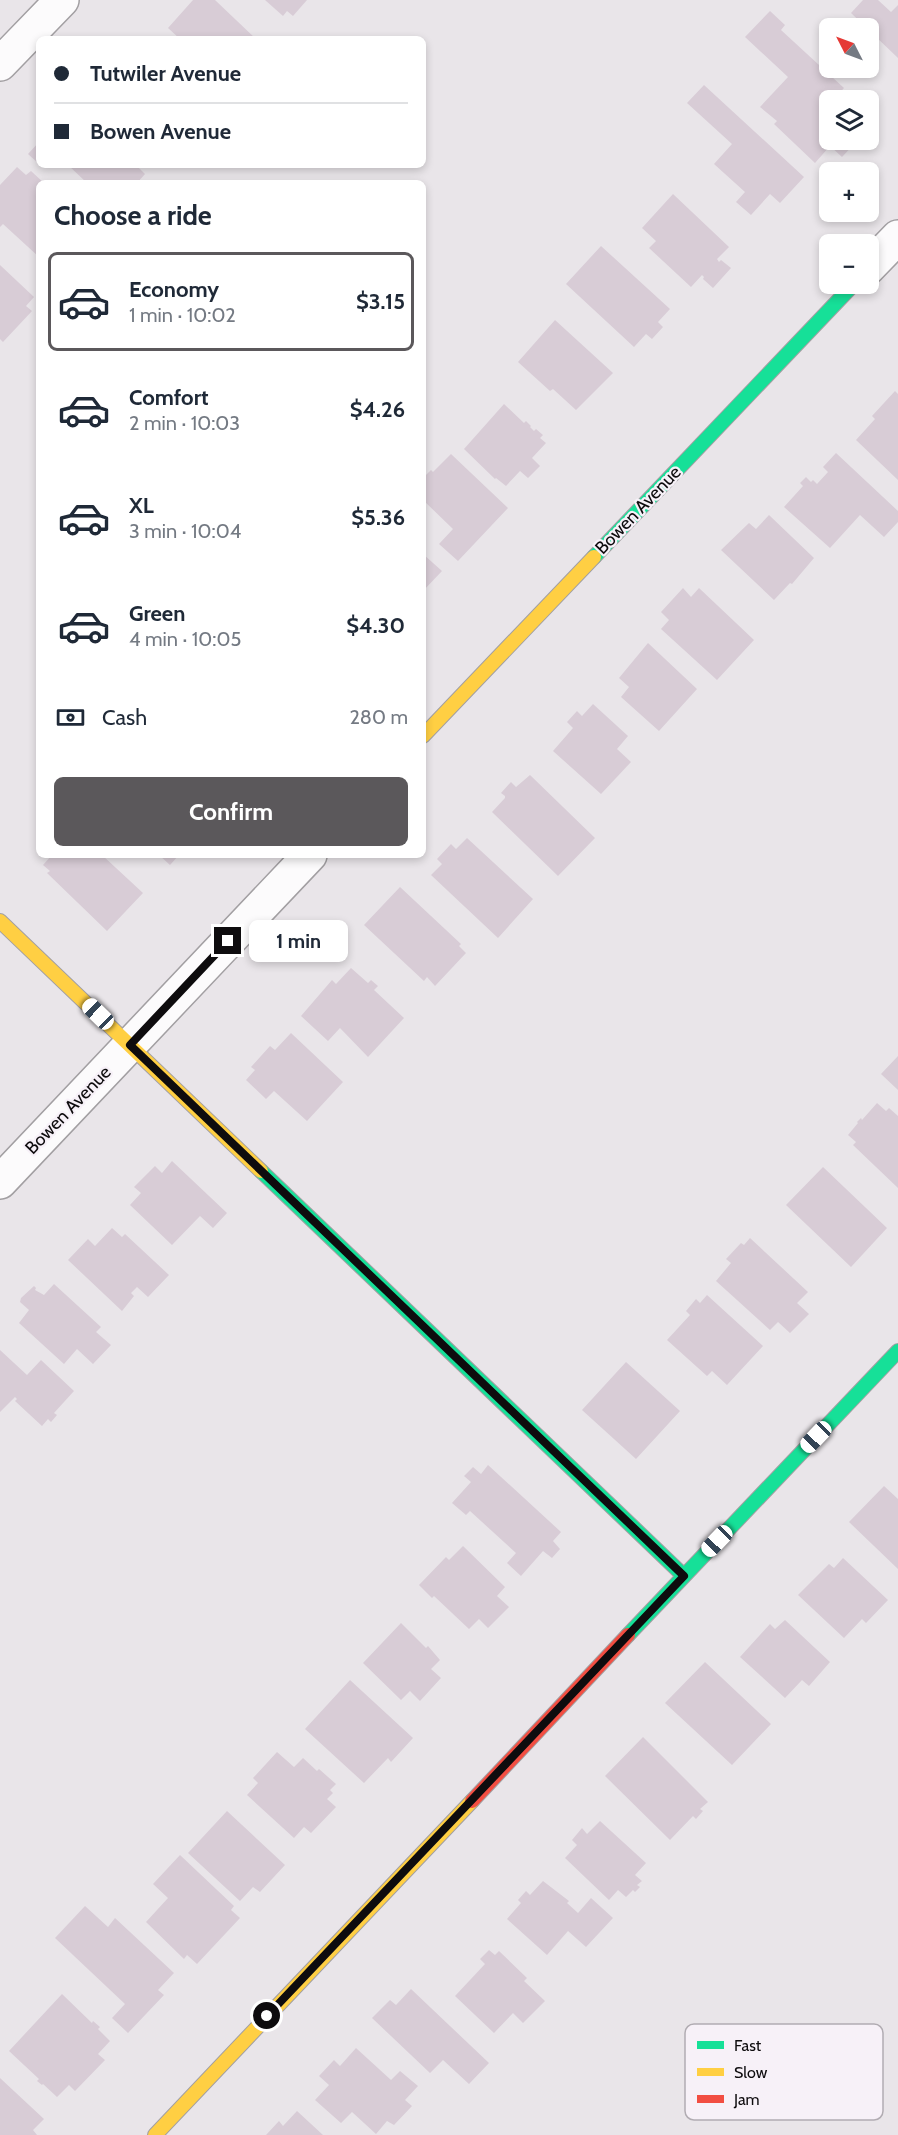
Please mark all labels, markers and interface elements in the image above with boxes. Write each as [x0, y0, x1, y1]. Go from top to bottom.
north arrow [819, 18, 879, 78]
map controls [819, 18, 879, 294]
text: Tutwiler Avenue [90, 60, 241, 87]
button: layers [819, 90, 879, 150]
text: Bowen Avenue [90, 118, 231, 145]
button: + [819, 162, 879, 222]
text: Choose a ride [54, 199, 212, 232]
button: − [819, 234, 879, 294]
icon: car [57, 275, 111, 329]
text: Economy [129, 276, 219, 303]
text: $3.15 [356, 288, 405, 315]
text: 1 min · 10:02 [129, 303, 236, 327]
icon: car [57, 383, 111, 437]
text: Comfort [129, 384, 208, 411]
text: $4.26 [350, 396, 405, 423]
text: 2 min · 10:03 [129, 411, 240, 435]
street label: Bowen Avenue [591, 461, 685, 559]
icon: car [57, 491, 111, 545]
text: XL [129, 492, 154, 519]
text: $5.36 [351, 504, 405, 531]
text: 3 min · 10:04 [129, 519, 241, 543]
icon: car [57, 599, 111, 653]
text: Green [129, 600, 185, 627]
text: $4.30 [346, 612, 405, 639]
text: 4 min · 10:05 [129, 627, 241, 651]
icon: cash [54, 701, 87, 734]
text: Cash [102, 704, 147, 731]
text: 280 m [349, 705, 408, 729]
button: Confirm [54, 777, 408, 846]
callout: 1 min [249, 920, 348, 962]
route end [214, 927, 241, 954]
text: 1 min [276, 929, 321, 953]
car [79, 995, 117, 1033]
street label: Bowen Avenue [21, 1061, 115, 1159]
car [797, 1418, 835, 1456]
car [698, 1522, 736, 1560]
route start [253, 2002, 280, 2029]
legend [685, 2024, 883, 2120]
text: Fast [734, 2036, 762, 2055]
text: Slow [734, 2063, 768, 2082]
text: Jam [733, 2090, 760, 2109]

